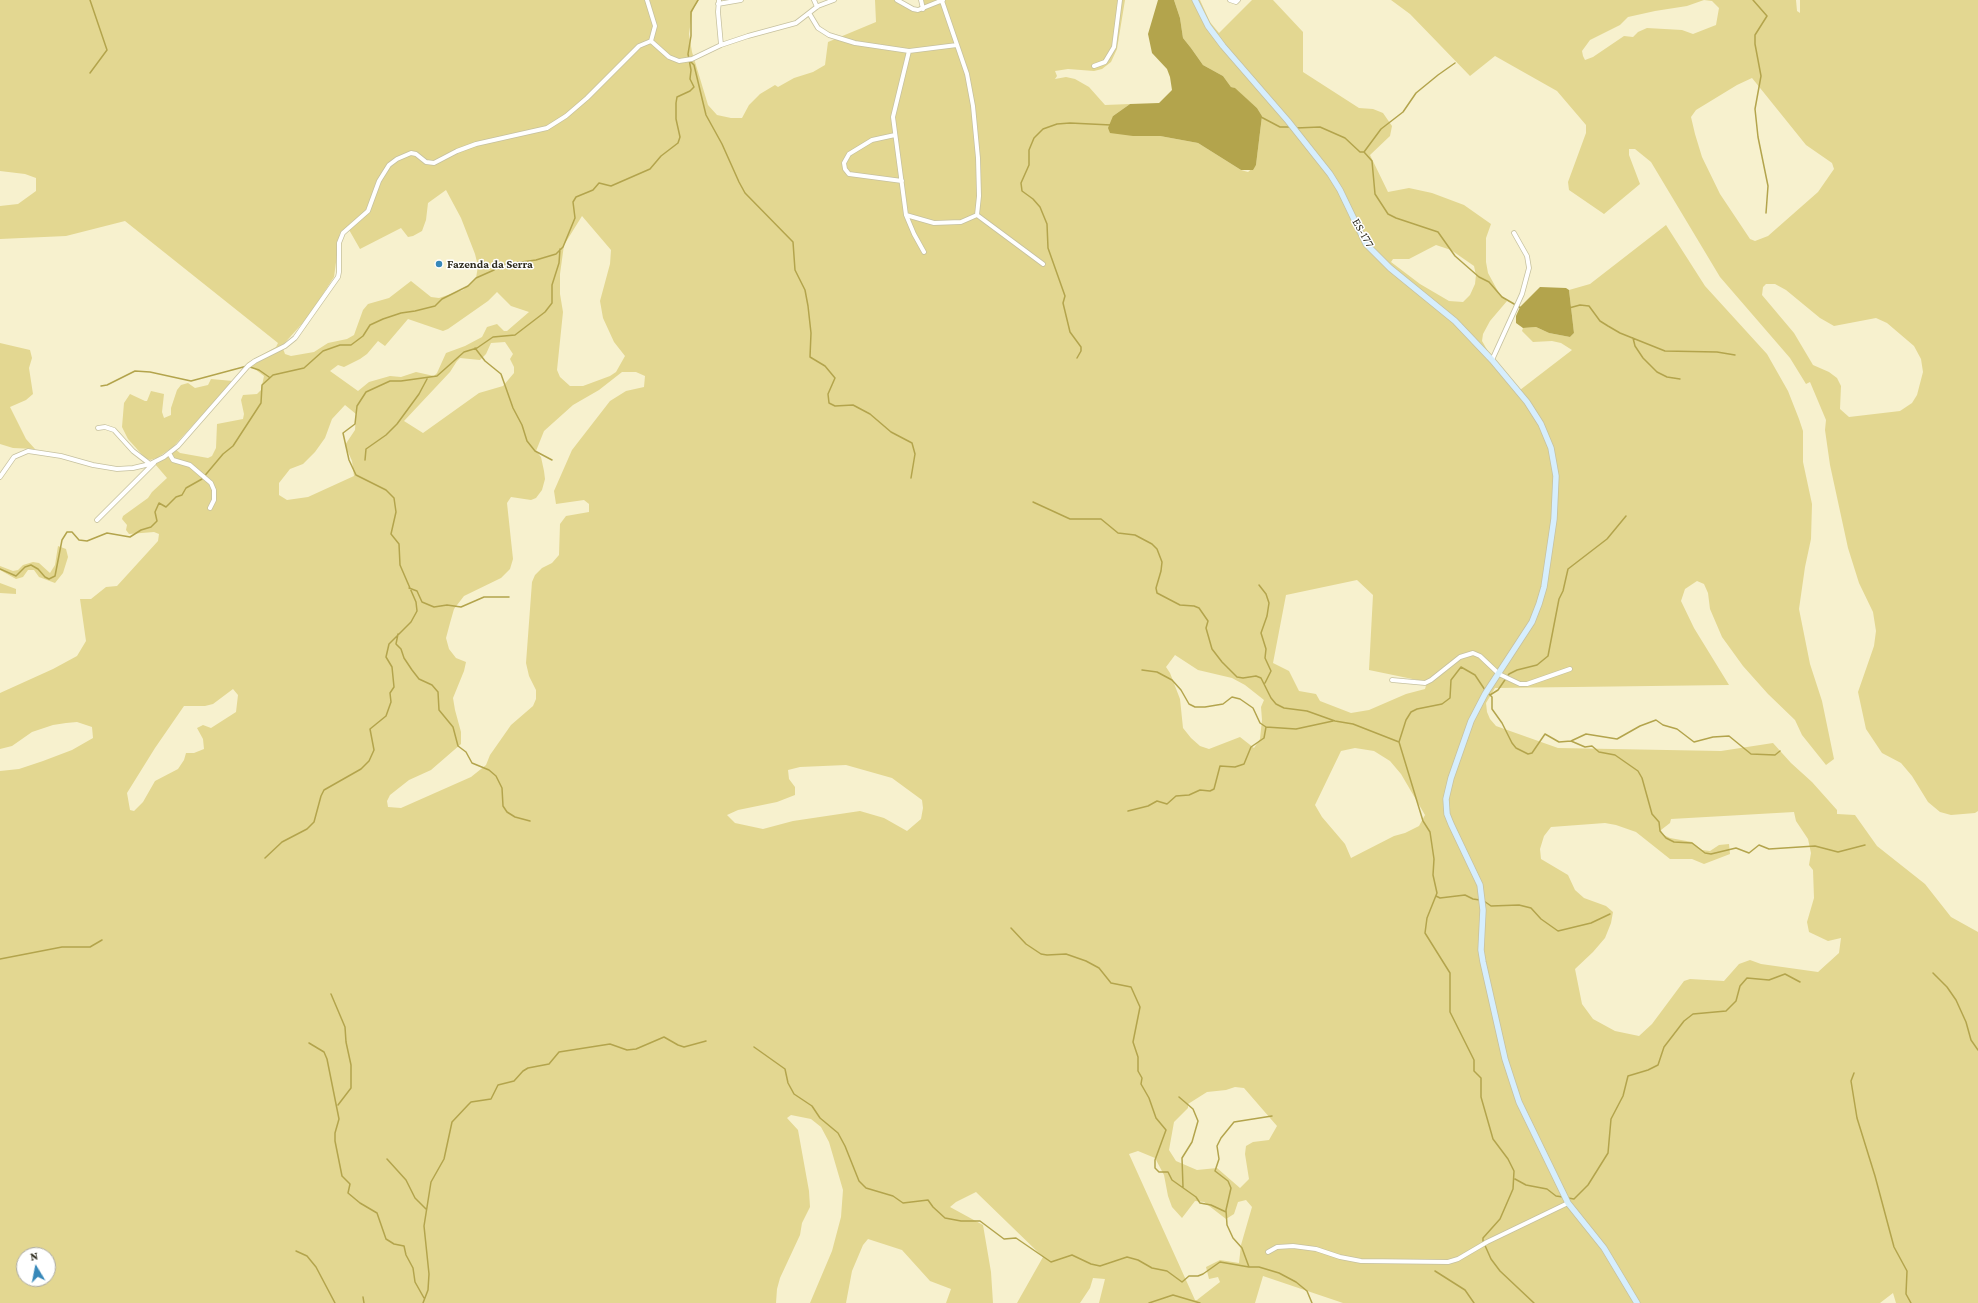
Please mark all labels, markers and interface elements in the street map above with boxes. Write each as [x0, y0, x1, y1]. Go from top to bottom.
street label: ES-177 [1349, 216, 1377, 250]
place label: Fazenda da Serra [447, 257, 533, 271]
marker: Fazenda da Serra [434, 259, 444, 269]
north arrow [16, 1247, 56, 1287]
text: N [29, 1250, 39, 1263]

